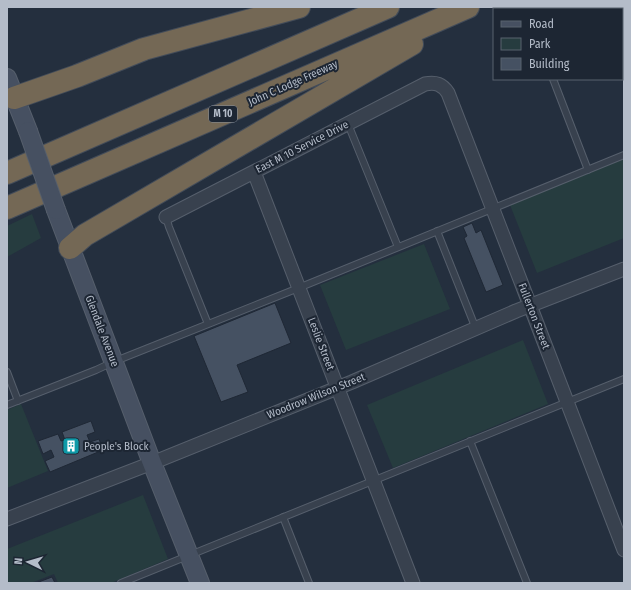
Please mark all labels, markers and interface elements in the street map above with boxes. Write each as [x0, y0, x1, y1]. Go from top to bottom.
legend [493, 8, 623, 80]
text: Road [529, 17, 554, 31]
text: Park [529, 37, 551, 51]
street label: John C Lodge Freeway [246, 57, 340, 109]
text: Building [529, 57, 570, 71]
road number: M 10 [209, 106, 237, 122]
street label: East M 10 Service Drive [253, 118, 351, 176]
street label: Fullerton Street [515, 281, 553, 351]
street label: Glendale Avenue [82, 293, 122, 369]
street label: Leslie Street [305, 316, 337, 373]
street label: Woodrow Wilson Street [265, 370, 367, 422]
building icon: People's Block [61, 436, 81, 456]
place label: People's Block [84, 440, 149, 453]
north arrow [8, 542, 48, 582]
text: N [12, 557, 25, 565]

